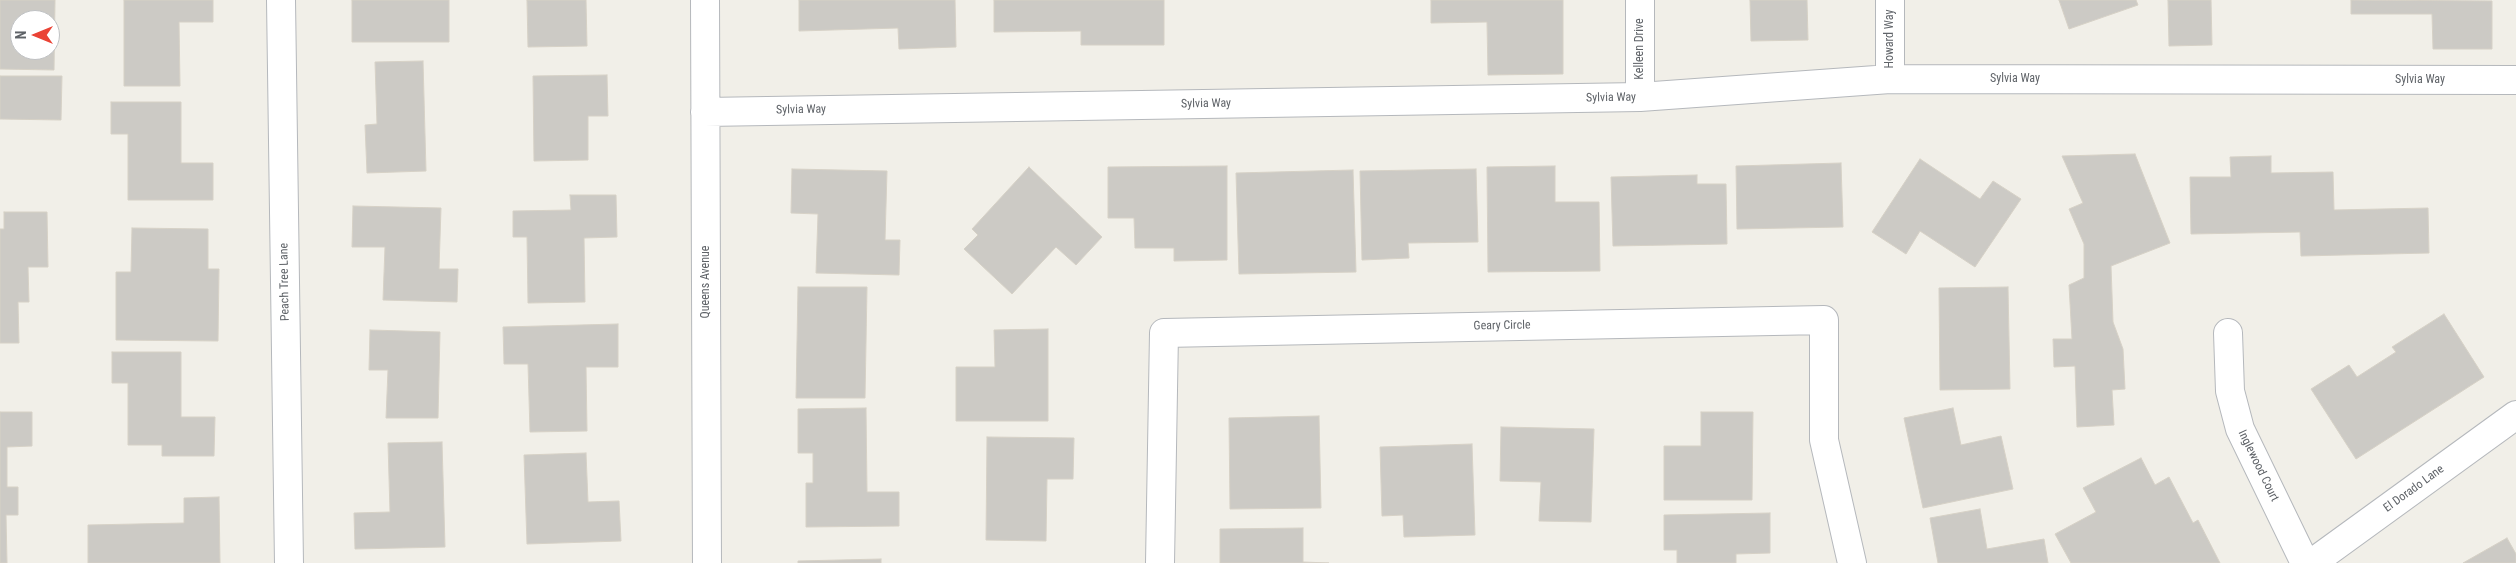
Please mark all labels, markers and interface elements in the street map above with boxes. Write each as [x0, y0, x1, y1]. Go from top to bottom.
north arrow [10, 10, 60, 60]
street label: Howard Way [1883, 10, 1897, 68]
street label: Kelleen Drive [1633, 18, 1647, 80]
text: N [13, 31, 29, 39]
street label: Sylvia Way [1990, 72, 2040, 86]
street label: Sylvia Way [2395, 73, 2445, 87]
street label: Sylvia Way [1586, 90, 1636, 106]
street label: Sylvia Way [1181, 96, 1231, 112]
street label: Sylvia Way [776, 102, 826, 118]
street label: Peach Tree Lane [277, 243, 293, 321]
street label: Queens Avenue [699, 246, 713, 318]
street label: Geary Circle [1473, 318, 1531, 334]
street label: Inglewood Court [2234, 428, 2282, 504]
street label: El Dorado Lane [2381, 462, 2447, 516]

